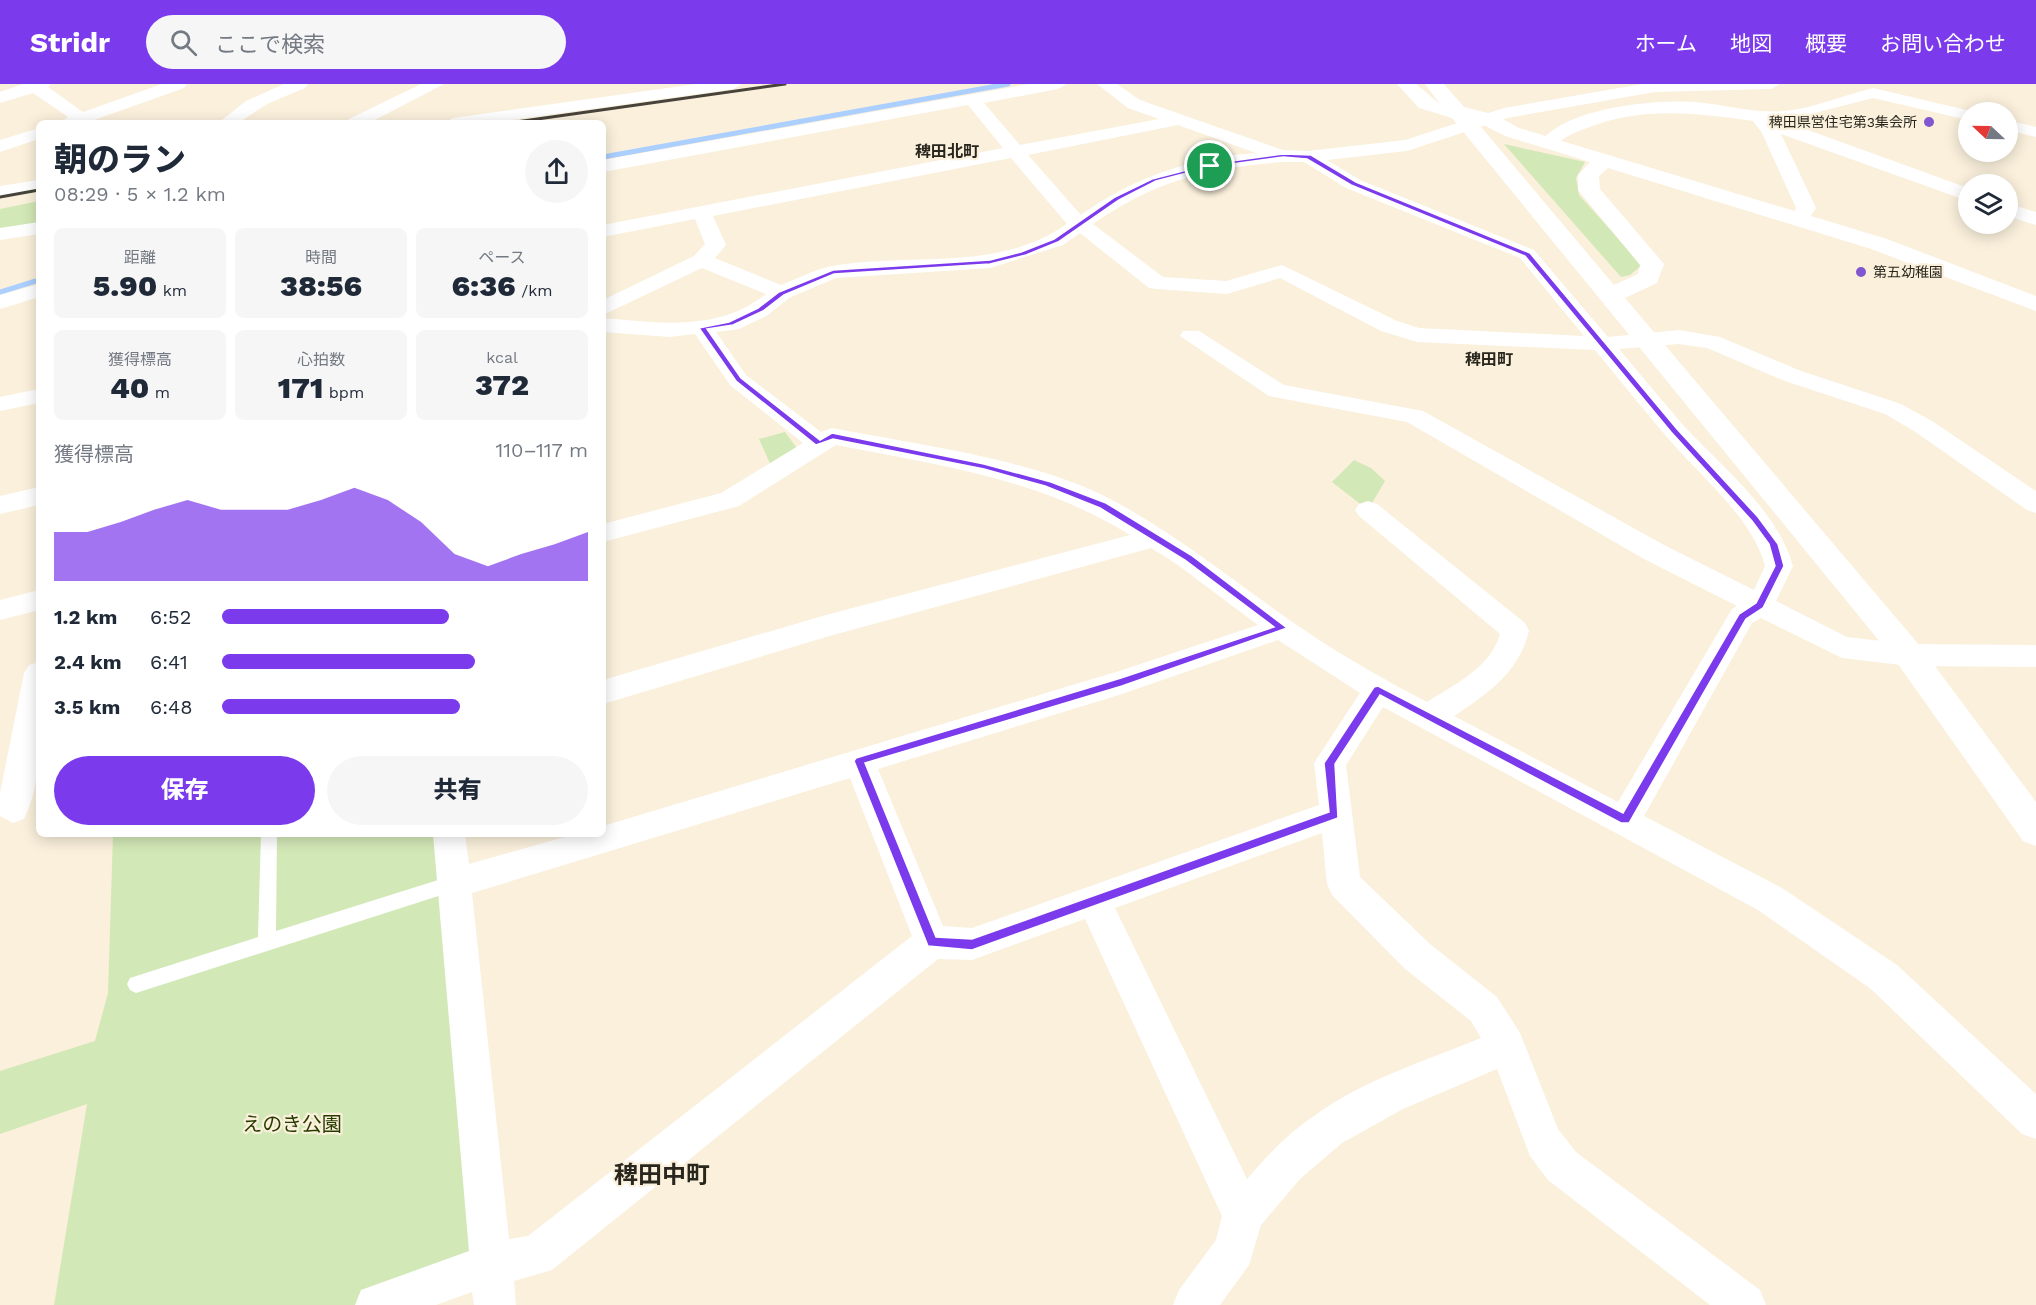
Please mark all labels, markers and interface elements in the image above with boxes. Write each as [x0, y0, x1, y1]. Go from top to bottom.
search box [146, 15, 566, 69]
text: Stridr [30, 26, 110, 59]
icon: search [167, 26, 200, 59]
text: ホーム [1635, 31, 1697, 56]
text: 地図 [1730, 31, 1772, 56]
text: 概要 [1805, 31, 1847, 56]
text: お問い合わせ [1880, 31, 2006, 56]
text: ここで検索 [215, 32, 325, 57]
north arrow [1958, 102, 2018, 162]
map controls [1958, 102, 2018, 234]
place label: 稗田県営住宅第3集会所 [1769, 114, 1917, 130]
marker: 稗田県営住宅第3集会所 [1922, 115, 1936, 129]
text: 朝のラン [54, 140, 186, 179]
button: share [525, 140, 588, 203]
pin [1184, 140, 1235, 191]
district label: 稗田北町 [915, 142, 979, 161]
icon: arrive [1193, 149, 1226, 182]
button: layers [1958, 174, 2018, 234]
text: 08:29 · 5 × 1.2 km [54, 182, 226, 206]
text: 距離 [124, 248, 156, 267]
text: 時間 [305, 248, 337, 267]
text: ペース [478, 248, 526, 267]
place label: 第五幼稚園 [1873, 264, 1943, 280]
marker: 第五幼稚園 [1854, 265, 1868, 279]
text: 5.90 [93, 268, 157, 303]
text: 38:56 [280, 268, 362, 303]
text: 6:36 [452, 268, 516, 303]
text: km [157, 281, 187, 300]
text: /km [516, 281, 552, 300]
text: kcal [486, 348, 518, 367]
text: 獲得標高 [108, 350, 172, 369]
text: 心拍数 [297, 350, 345, 369]
district label: 稗田町 [1465, 350, 1513, 369]
text: 372 [475, 367, 529, 402]
text: 40 [110, 370, 149, 405]
text: 171 [278, 370, 323, 405]
text: m [149, 383, 170, 402]
text: bpm [323, 383, 364, 402]
text: 110–117 m [495, 438, 588, 462]
text: 獲得標高 [54, 442, 134, 466]
text: 1.2 km [54, 605, 117, 629]
text: 6:52 [150, 605, 191, 629]
text: 2.4 km [54, 650, 122, 674]
text: 6:41 [150, 650, 188, 674]
text: 3.5 km [54, 695, 120, 719]
text: 6:48 [150, 695, 193, 719]
button: 保存 [54, 756, 315, 825]
button: 共有 [327, 756, 588, 825]
park label: えのき公園 [242, 1112, 342, 1136]
district label: 稗田中町 [614, 1161, 710, 1189]

